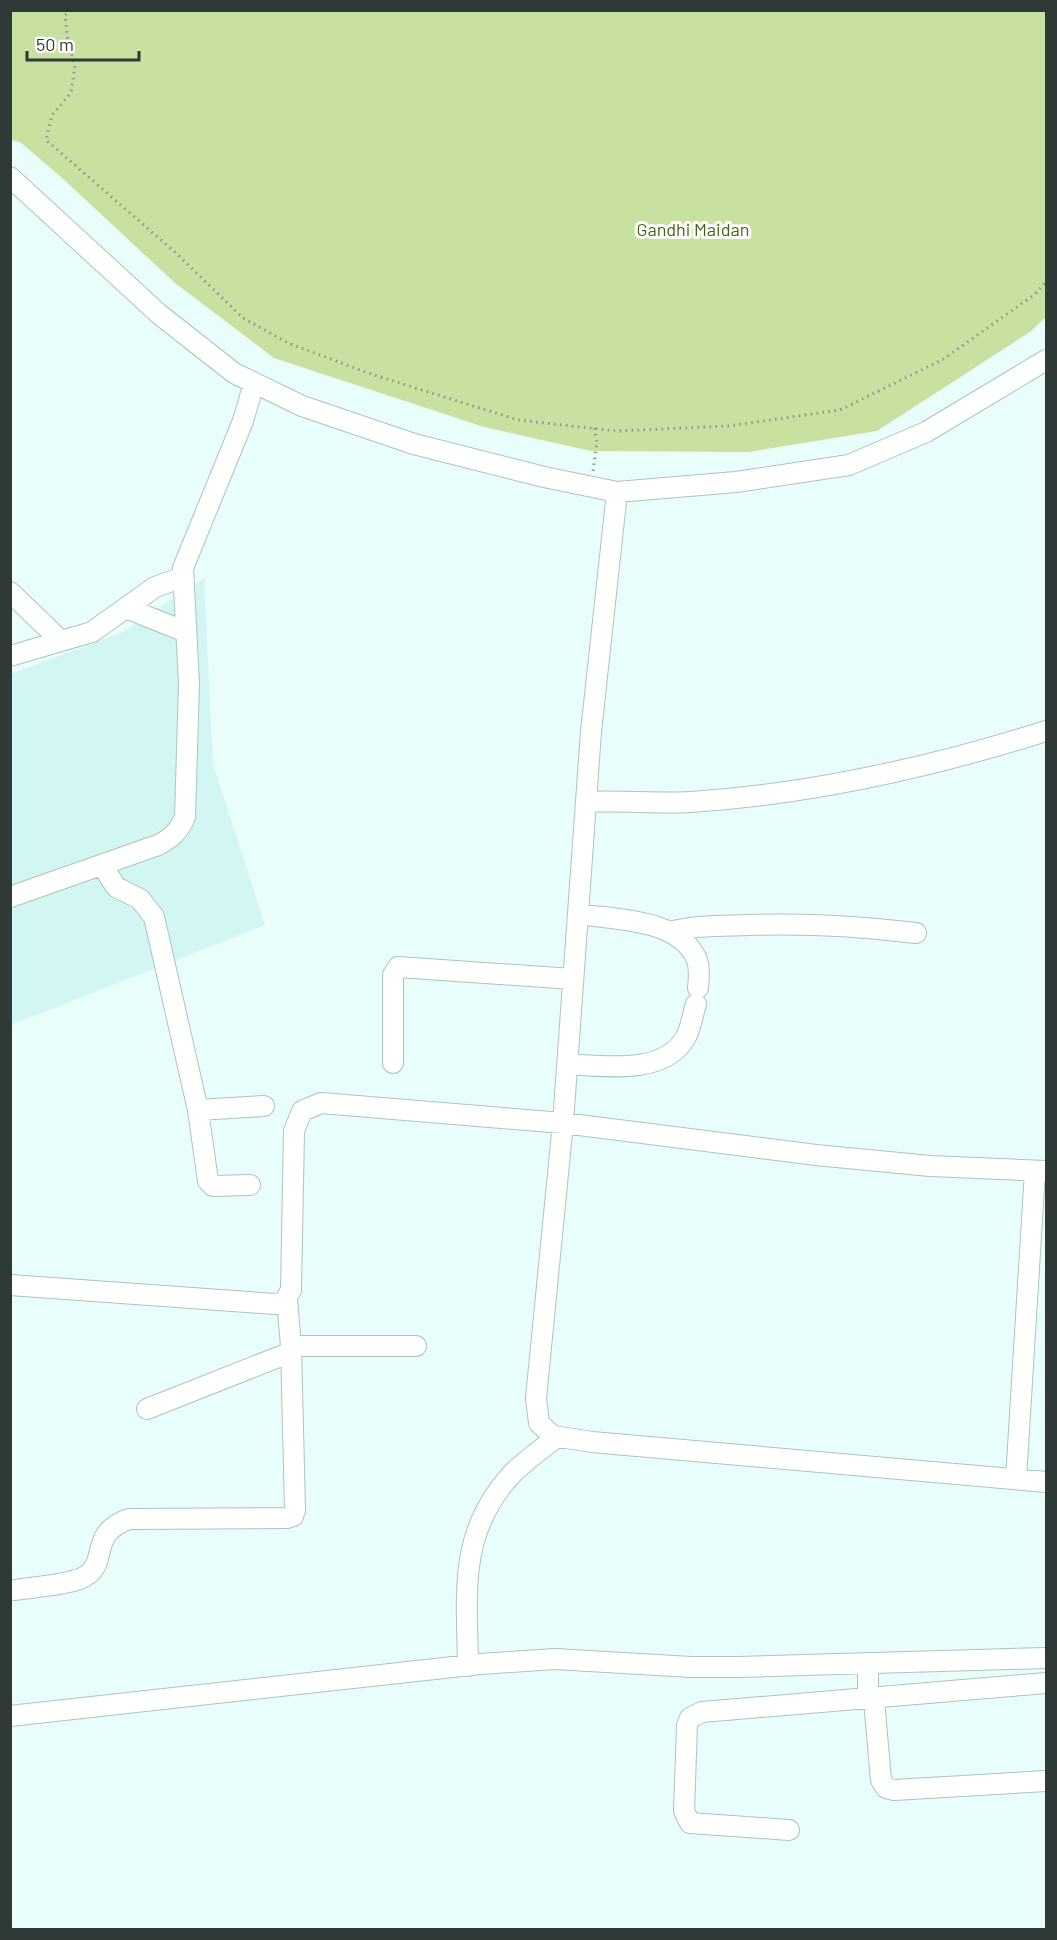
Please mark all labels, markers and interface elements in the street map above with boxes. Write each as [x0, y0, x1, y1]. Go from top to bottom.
scale bar [27, 24, 140, 62]
text: 50 m [36, 33, 74, 55]
park label: Gandhi Maidan [637, 218, 749, 240]

